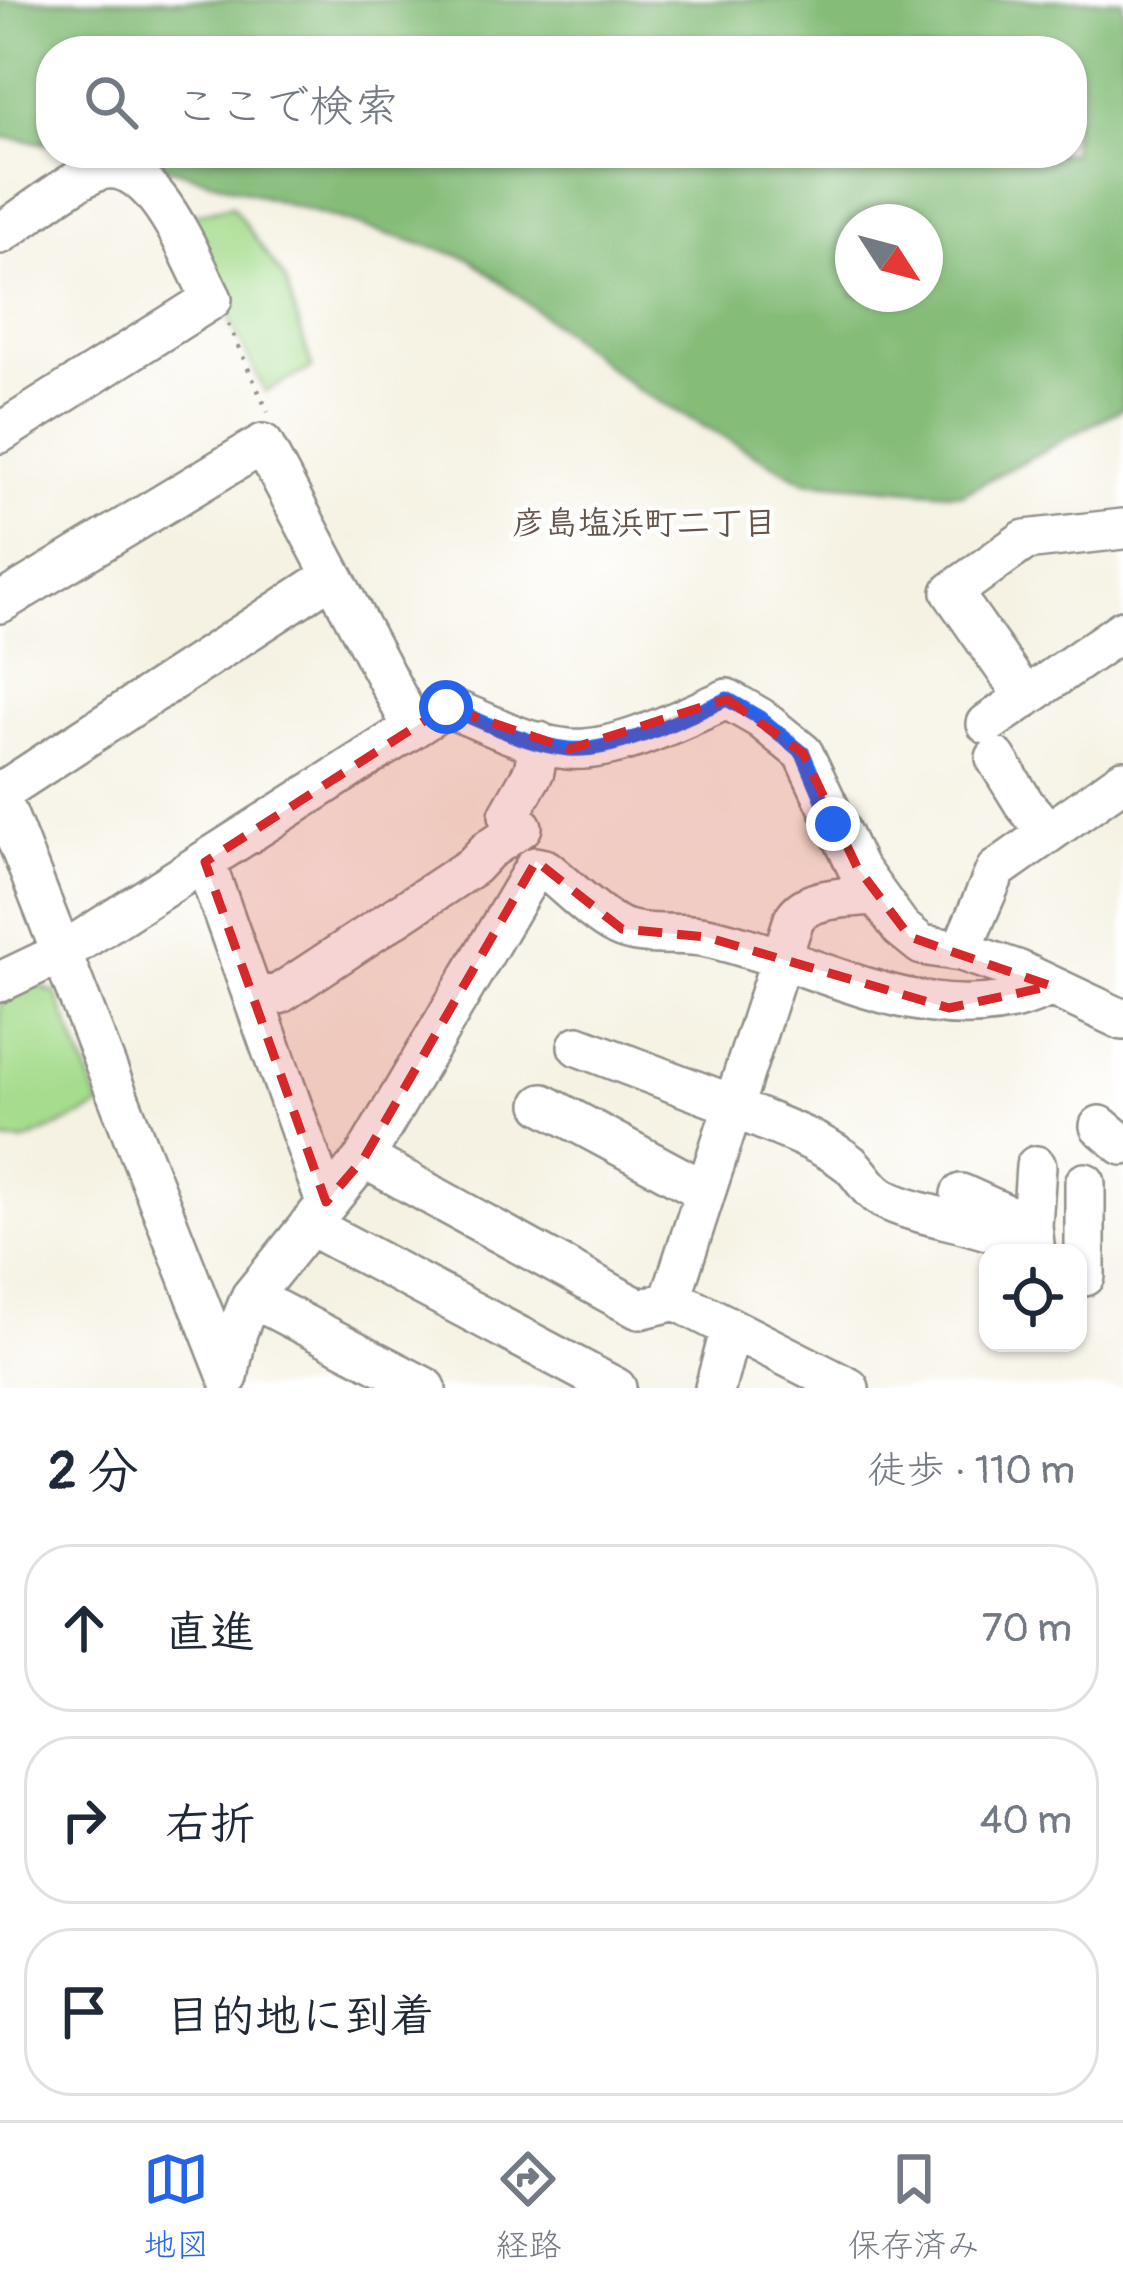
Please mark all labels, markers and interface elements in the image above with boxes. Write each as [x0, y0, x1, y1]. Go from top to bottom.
search box [36, 36, 1087, 168]
icon: search [78, 69, 144, 135]
text: ここで検索 [174, 79, 399, 135]
north arrow [835, 204, 943, 312]
district label: 彦島塩浜町二丁目 [512, 503, 776, 544]
route start [419, 680, 473, 734]
route end [806, 797, 860, 851]
map controls [979, 1244, 1087, 1352]
button: locate [979, 1244, 1087, 1352]
text: 2 分 [48, 1440, 139, 1504]
text: 徒歩 · 110 m [867, 1446, 1075, 1495]
icon: ahead [51, 1595, 117, 1661]
text: 70 m [982, 1604, 1072, 1653]
text: 直進 [165, 1605, 255, 1661]
icon: right [51, 1787, 117, 1853]
text: 40 m [980, 1796, 1072, 1845]
text: 右折 [165, 1797, 255, 1853]
icon: arrive [51, 1979, 117, 2045]
text: 目的地に到着 [165, 1989, 435, 2045]
tab: 地図 [143, 2146, 209, 2266]
tab: 経路 [495, 2146, 561, 2266]
tab: 保存済み [848, 2146, 980, 2266]

